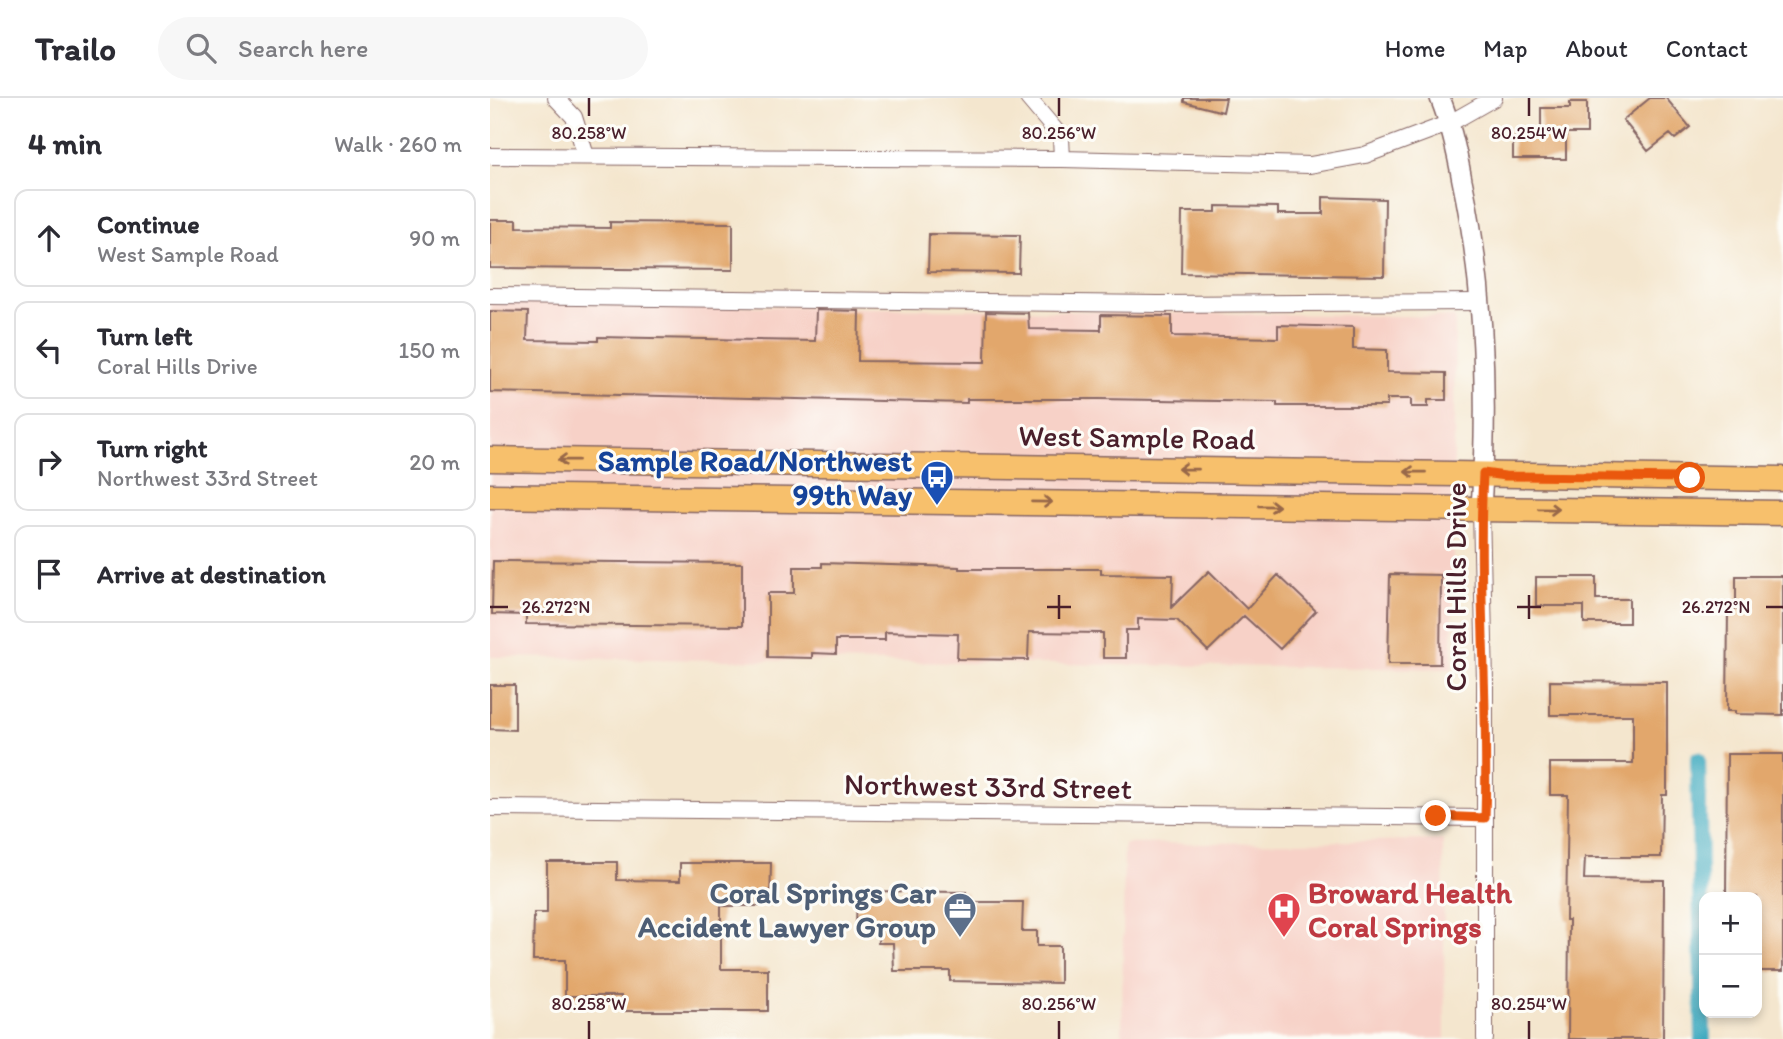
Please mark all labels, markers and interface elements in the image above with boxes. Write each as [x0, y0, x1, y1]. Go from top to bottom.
search box [158, 17, 648, 80]
text: Trailo [35, 29, 116, 68]
icon: search [182, 29, 220, 67]
text: Search here [238, 32, 368, 64]
text: Home [1385, 34, 1445, 63]
text: Map [1483, 34, 1527, 63]
text: About [1565, 34, 1628, 63]
text: Contact [1666, 34, 1748, 63]
text: 80.258°W [552, 122, 626, 144]
text: 80.256°W [1022, 122, 1096, 144]
text: 80.254°W [1491, 122, 1567, 144]
text: 4 min [28, 125, 102, 162]
text: Walk · 260 m [334, 130, 462, 158]
text: Continue [97, 208, 200, 240]
icon: ahead [30, 219, 68, 257]
text: 90 m [409, 224, 460, 252]
text: West Sample Road [97, 240, 279, 268]
text: Turn left [97, 320, 193, 352]
icon: left [30, 331, 68, 369]
text: 150 m [399, 336, 460, 364]
text: Coral Hills Drive [97, 352, 258, 380]
street label: West Sample Road [1018, 416, 1256, 458]
text: Turn right [97, 432, 208, 464]
place label: Sample Road/Northwest 99th Way [598, 442, 913, 513]
icon: right [30, 443, 68, 481]
text: 20 m [409, 448, 460, 476]
one-way arrow [557, 453, 580, 467]
bus stop icon: Sample Road/Northwest 99th Way [918, 458, 956, 507]
one-way arrow [1176, 462, 1199, 476]
route start [1674, 462, 1705, 493]
text: Northwest 33rd Street [97, 464, 318, 492]
one-way arrow [1404, 465, 1427, 479]
street label: Coral Hills Drive [1437, 482, 1474, 692]
one-way arrow [1030, 496, 1053, 509]
one-way arrow [1257, 499, 1280, 512]
one-way arrow [1538, 502, 1561, 516]
icon: arrive [30, 555, 68, 593]
text: Arrive at destination [97, 558, 326, 590]
text: 26.272°N [522, 596, 590, 618]
text: 26.272°N [1682, 596, 1750, 618]
street label: Northwest 33rd Street [844, 765, 1132, 807]
route end [1420, 800, 1451, 831]
place label: Coral Springs Car Accident Lawyer Group [637, 874, 937, 945]
place label: Broward Health Coral Springs [1308, 874, 1513, 945]
office icon: Coral Springs Car Accident Lawyer Group [941, 890, 979, 939]
hospital icon: Broward Health Coral Springs [1265, 890, 1303, 939]
map controls [1699, 892, 1762, 1018]
button: + [1699, 892, 1762, 955]
button: − [1699, 955, 1762, 1018]
text: 80.258°W [552, 993, 626, 1015]
text: 80.256°W [1022, 993, 1096, 1015]
text: 80.254°W [1491, 993, 1567, 1015]

